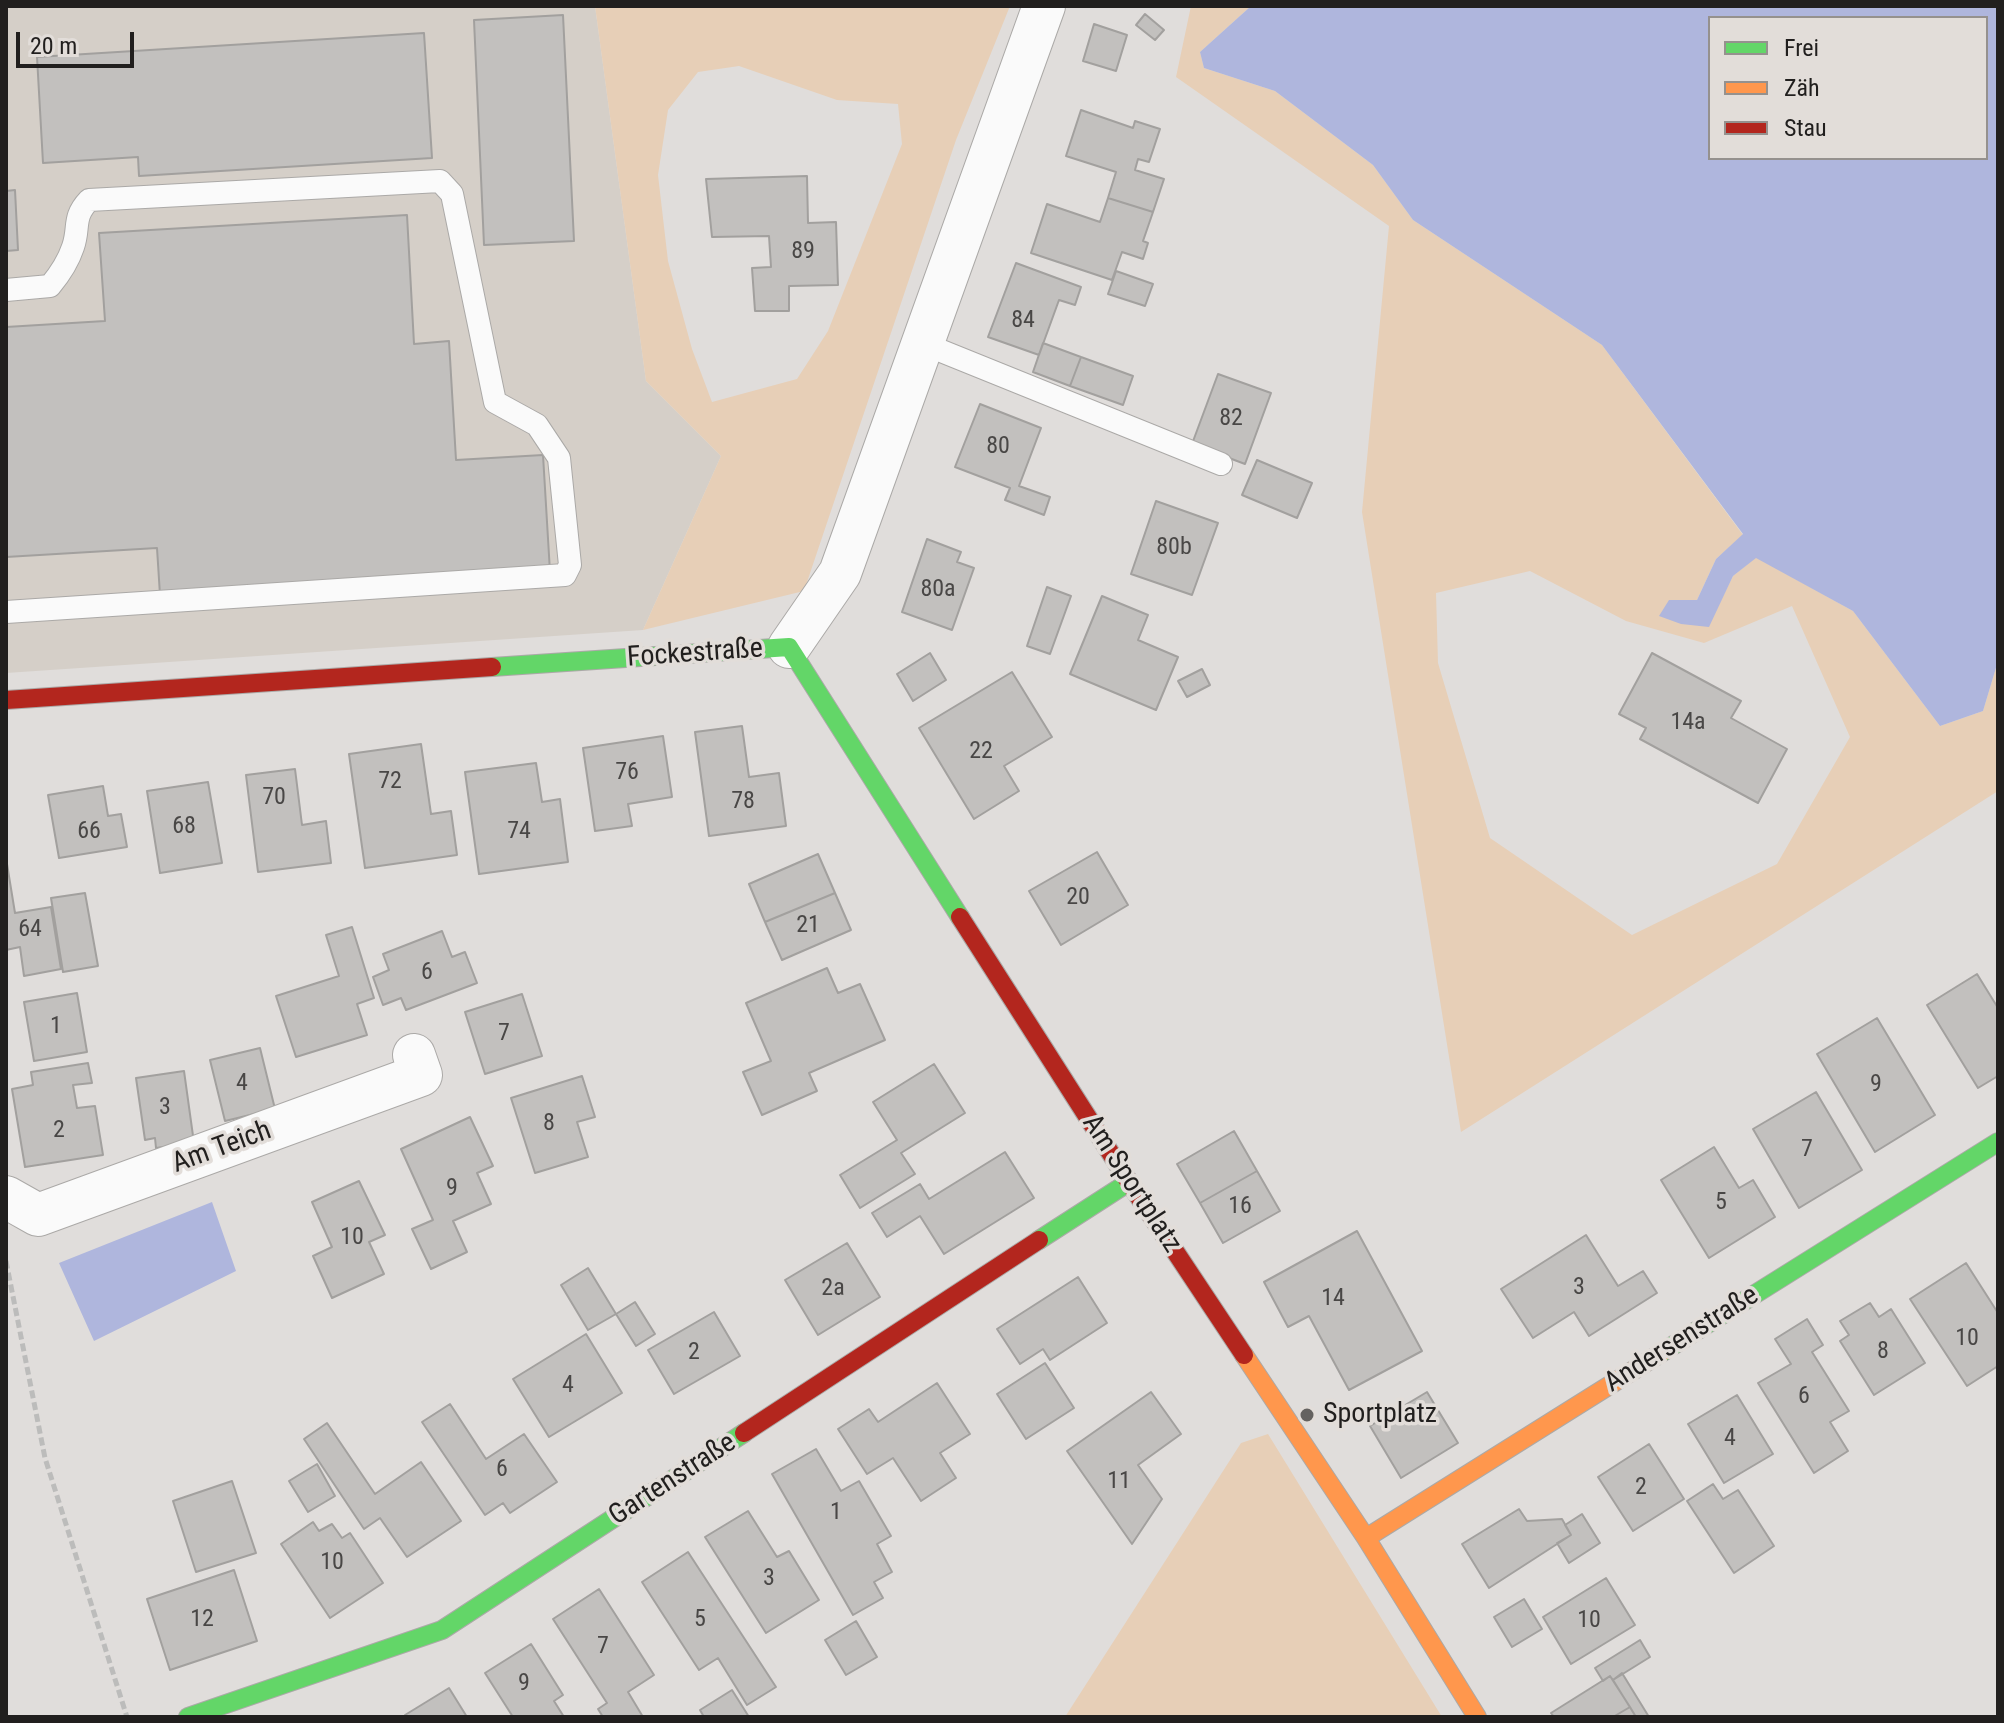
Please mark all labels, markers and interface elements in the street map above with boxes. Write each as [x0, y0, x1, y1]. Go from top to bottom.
scale bar [20, 16, 138, 66]
legend [1708, 16, 1988, 160]
text: 20 m [30, 32, 77, 60]
text: Frei [1784, 34, 1819, 62]
text: Zäh [1784, 74, 1820, 102]
text: Stau [1784, 114, 1827, 142]
house number: 89 [791, 238, 815, 266]
house number: 84 [1011, 307, 1035, 335]
house number: 82 [1219, 405, 1243, 433]
house number: 80 [986, 433, 1010, 461]
house number: 80b [1156, 534, 1192, 562]
house number: 80a [920, 576, 956, 604]
street label: Fockestraße [626, 633, 764, 675]
house number: 14a [1670, 709, 1706, 737]
house number: 22 [969, 738, 993, 766]
house number: 76 [615, 759, 639, 787]
house number: 72 [378, 768, 402, 796]
house number: 70 [262, 784, 286, 812]
house number: 78 [731, 788, 755, 816]
house number: 68 [172, 813, 196, 841]
house number: 66 [77, 818, 101, 846]
house number: 74 [507, 818, 531, 846]
house number: 20 [1066, 884, 1090, 912]
house number: 21 [796, 912, 820, 940]
house number: 64 [18, 916, 42, 944]
house number: 6 [421, 959, 433, 987]
house number: 1 [50, 1013, 62, 1041]
house number: 7 [498, 1020, 510, 1048]
house number: 4 [236, 1070, 248, 1098]
house number: 9 [1870, 1071, 1882, 1099]
house number: 3 [159, 1094, 171, 1122]
street label: Am Sportplatz [1074, 1109, 1188, 1259]
house number: 8 [543, 1110, 555, 1138]
street label: Am Teich [168, 1115, 276, 1181]
house number: 2 [53, 1117, 65, 1145]
house number: 7 [1801, 1136, 1813, 1164]
house number: 9 [446, 1175, 458, 1203]
house number: 5 [1715, 1189, 1727, 1217]
house number: 16 [1228, 1193, 1252, 1221]
house number: 10 [340, 1224, 364, 1252]
house number: 3 [1573, 1274, 1585, 1302]
house number: 2a [821, 1275, 845, 1303]
street label: Andersenstraße [1599, 1279, 1765, 1401]
house number: 14 [1321, 1285, 1345, 1313]
house number: 10 [1955, 1325, 1979, 1353]
house number: 8 [1877, 1338, 1889, 1366]
house number: 2 [688, 1339, 700, 1367]
house number: 4 [562, 1372, 574, 1400]
house number: 6 [1798, 1383, 1810, 1411]
place label: Sportplatz [1323, 1398, 1437, 1432]
marker: Sportplatz [1298, 1406, 1316, 1424]
house number: 4 [1724, 1425, 1736, 1453]
street label: Gartenstraße [603, 1427, 743, 1533]
house number: 6 [496, 1456, 508, 1484]
house number: 11 [1107, 1468, 1131, 1496]
house number: 2 [1635, 1474, 1647, 1502]
house number: 1 [830, 1499, 842, 1527]
house number: 10 [320, 1549, 344, 1577]
house number: 3 [763, 1565, 775, 1593]
house number: 12 [190, 1606, 214, 1634]
house number: 5 [694, 1606, 706, 1634]
house number: 10 [1577, 1607, 1601, 1635]
house number: 7 [597, 1633, 609, 1661]
house number: 9 [518, 1670, 530, 1698]

